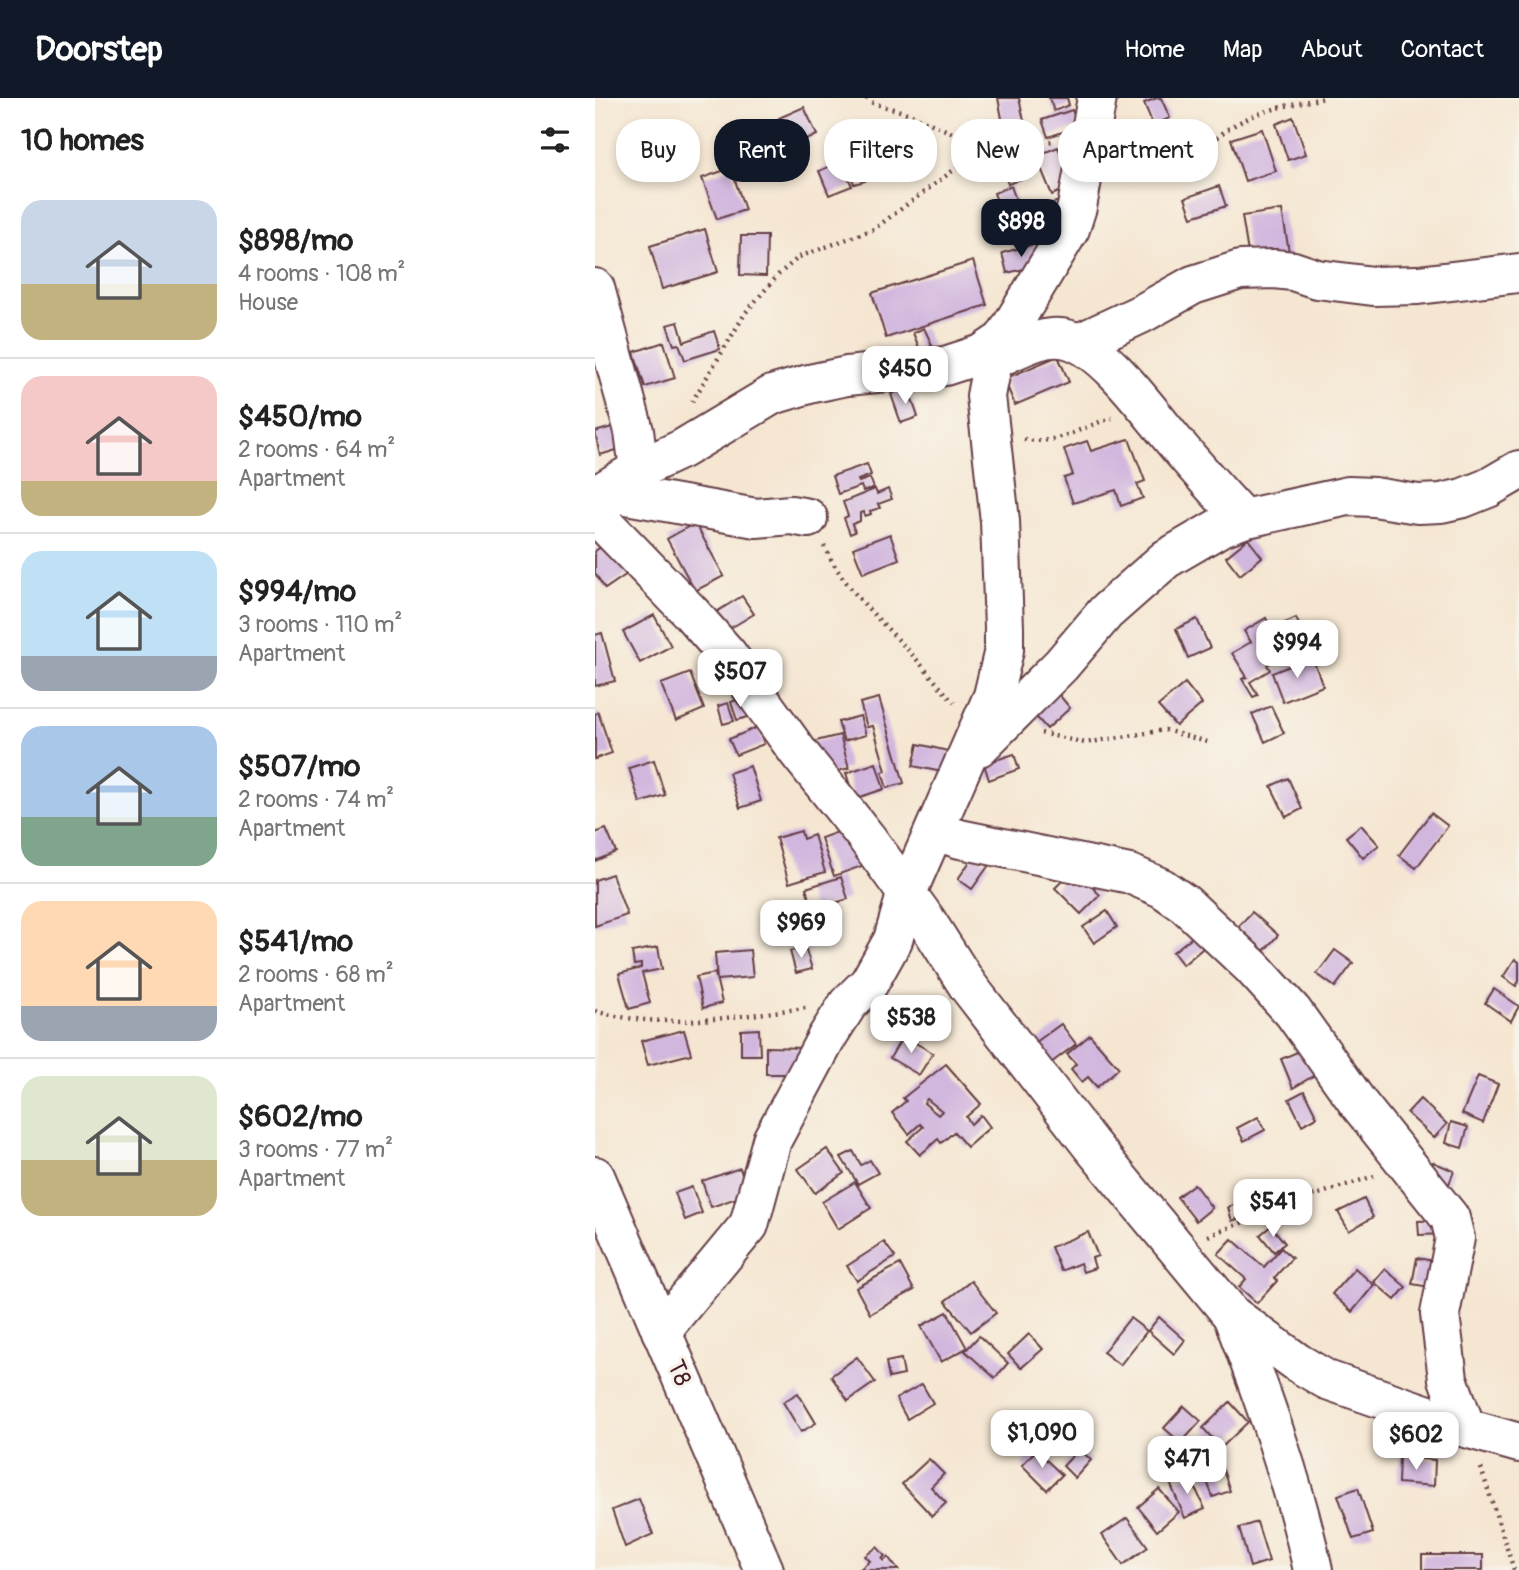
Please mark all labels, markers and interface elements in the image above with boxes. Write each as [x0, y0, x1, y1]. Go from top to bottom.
text: Doorstep [35, 29, 163, 70]
text: Home [1124, 35, 1185, 64]
text: Map [1223, 35, 1263, 64]
text: About [1301, 35, 1363, 64]
text: Contact [1401, 35, 1484, 64]
chip: Buy [616, 119, 700, 182]
chip: Rent [714, 119, 810, 182]
chip: Filters [824, 119, 937, 182]
chip: New [951, 119, 1044, 182]
chip: Apartment [1058, 119, 1218, 182]
icon: filters [536, 121, 574, 159]
text: 10 homes [21, 122, 144, 159]
pin: $898 [980, 200, 1062, 259]
text: $898 [997, 207, 1045, 236]
text: $898/mo [238, 222, 353, 259]
icon: home [77, 228, 161, 312]
text: 4 rooms · 108 m² [238, 259, 405, 288]
text: House [238, 288, 298, 317]
pin: $450 [864, 346, 946, 406]
text: $450 [878, 354, 932, 383]
text: $450/mo [238, 398, 362, 435]
icon: home [77, 404, 161, 488]
text: 2 rooms · 64 m² [238, 435, 395, 464]
text: Apartment [238, 464, 345, 493]
text: $994/mo [238, 573, 356, 610]
icon: home [77, 579, 161, 663]
text: 3 rooms · 110 m² [238, 610, 402, 639]
pin: $994 [1256, 620, 1338, 680]
text: $994 [1272, 628, 1322, 657]
text: Apartment [238, 639, 345, 668]
pin: $507 [699, 650, 781, 709]
text: $507 [714, 657, 766, 686]
text: $507/mo [238, 748, 360, 785]
icon: home [77, 754, 161, 838]
text: 2 rooms · 74 m² [238, 785, 394, 814]
text: Apartment [238, 814, 345, 843]
pin: $969 [760, 900, 842, 960]
text: $969 [776, 908, 826, 937]
text: $541/mo [238, 923, 353, 960]
icon: home [77, 929, 161, 1013]
text: 2 rooms · 68 m² [238, 960, 394, 989]
text: Apartment [238, 989, 345, 1018]
pin: $538 [870, 996, 952, 1055]
text: $538 [886, 1003, 936, 1032]
text: $602/mo [238, 1098, 363, 1135]
icon: home [77, 1104, 161, 1188]
text: 3 rooms · 77 m² [238, 1135, 393, 1164]
text: Apartment [238, 1164, 345, 1193]
pin: $541 [1232, 1180, 1314, 1239]
text: $541 [1249, 1187, 1297, 1216]
street label: T8 [661, 1356, 697, 1390]
pin: $1,090 [985, 1410, 1099, 1470]
pin: $602 [1375, 1412, 1457, 1472]
text: $1,090 [1007, 1418, 1077, 1447]
text: $602 [1389, 1420, 1443, 1449]
pin: $471 [1146, 1436, 1228, 1496]
text: $471 [1164, 1444, 1210, 1473]

